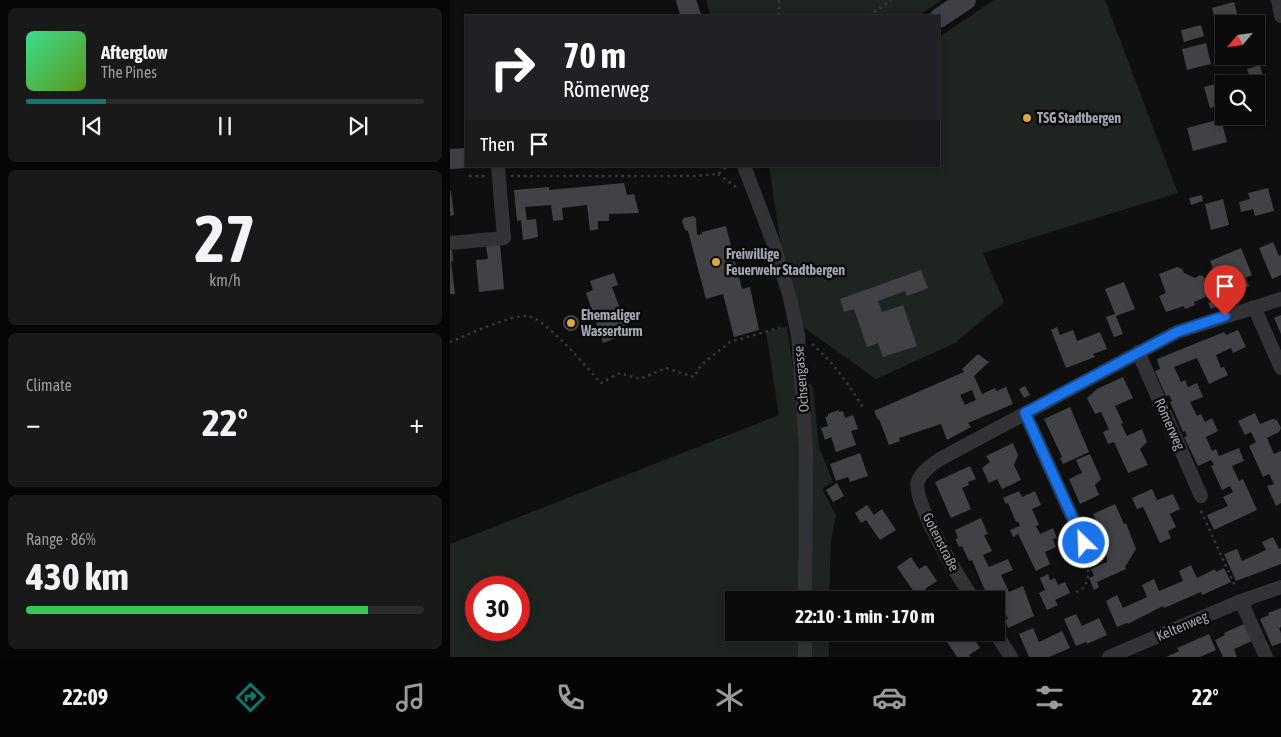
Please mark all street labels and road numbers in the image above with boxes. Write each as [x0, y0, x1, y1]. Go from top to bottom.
street label: Ochsengasse [790, 345, 812, 413]
street label: Römerweg [1152, 396, 1188, 452]
street label: Gotenstraße [920, 510, 962, 574]
street label: Keltenweg [1154, 608, 1210, 644]

